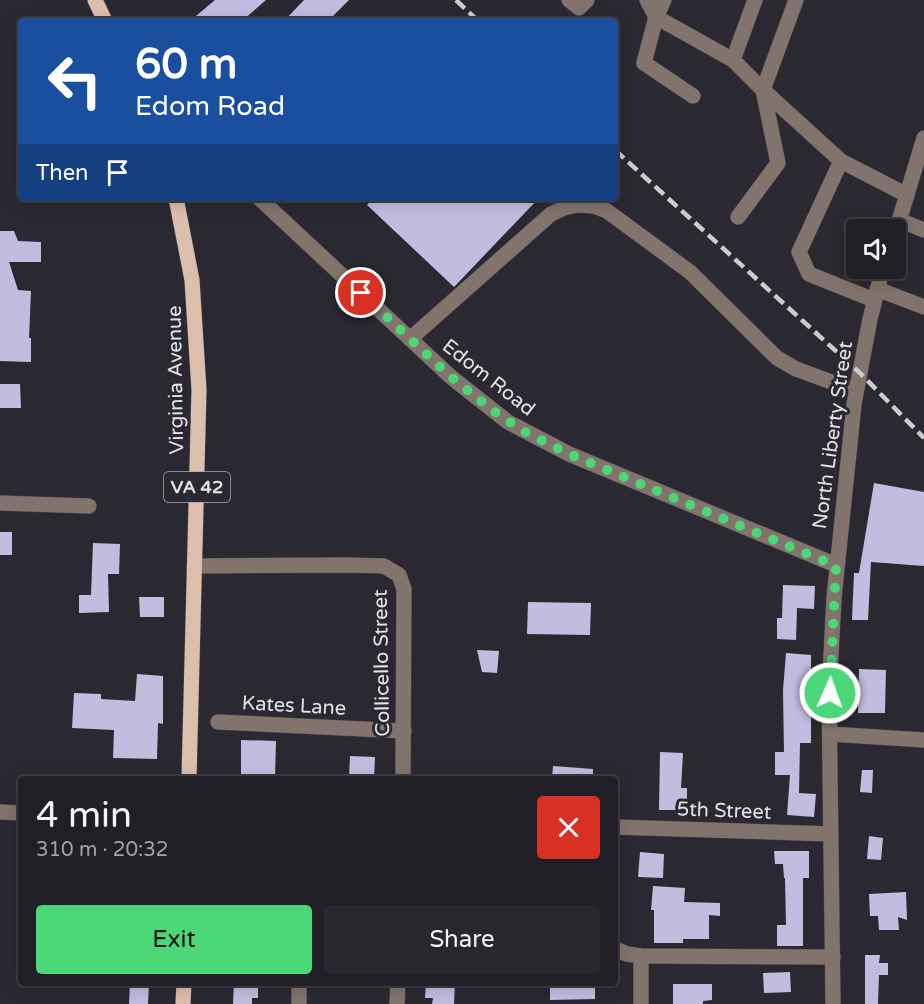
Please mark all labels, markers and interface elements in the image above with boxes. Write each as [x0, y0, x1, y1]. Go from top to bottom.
text: 60 m [135, 39, 237, 90]
icon: left [36, 42, 114, 120]
text: Edom Road [135, 90, 285, 123]
icon: arrive [101, 156, 134, 189]
text: Then [36, 160, 89, 186]
map controls [846, 219, 906, 279]
button: sound [846, 219, 906, 279]
pin [335, 267, 386, 318]
icon: arrive [344, 276, 377, 309]
street label: Virginia Avenue [163, 305, 189, 455]
street label: Edom Road [437, 334, 540, 421]
street label: North Liberty Street [808, 339, 858, 531]
road number: VA 42 [164, 472, 230, 502]
street label: Collicello Street [369, 589, 395, 737]
position arrow [798, 661, 862, 725]
street label: Kates Lane [241, 691, 347, 721]
text: 4 min [36, 794, 132, 837]
button: close [537, 796, 600, 859]
street label: 5th Street [676, 797, 772, 825]
text: 310 m · 20:32 [36, 838, 168, 862]
button: Exit [36, 905, 312, 974]
button: Share [324, 905, 600, 974]

